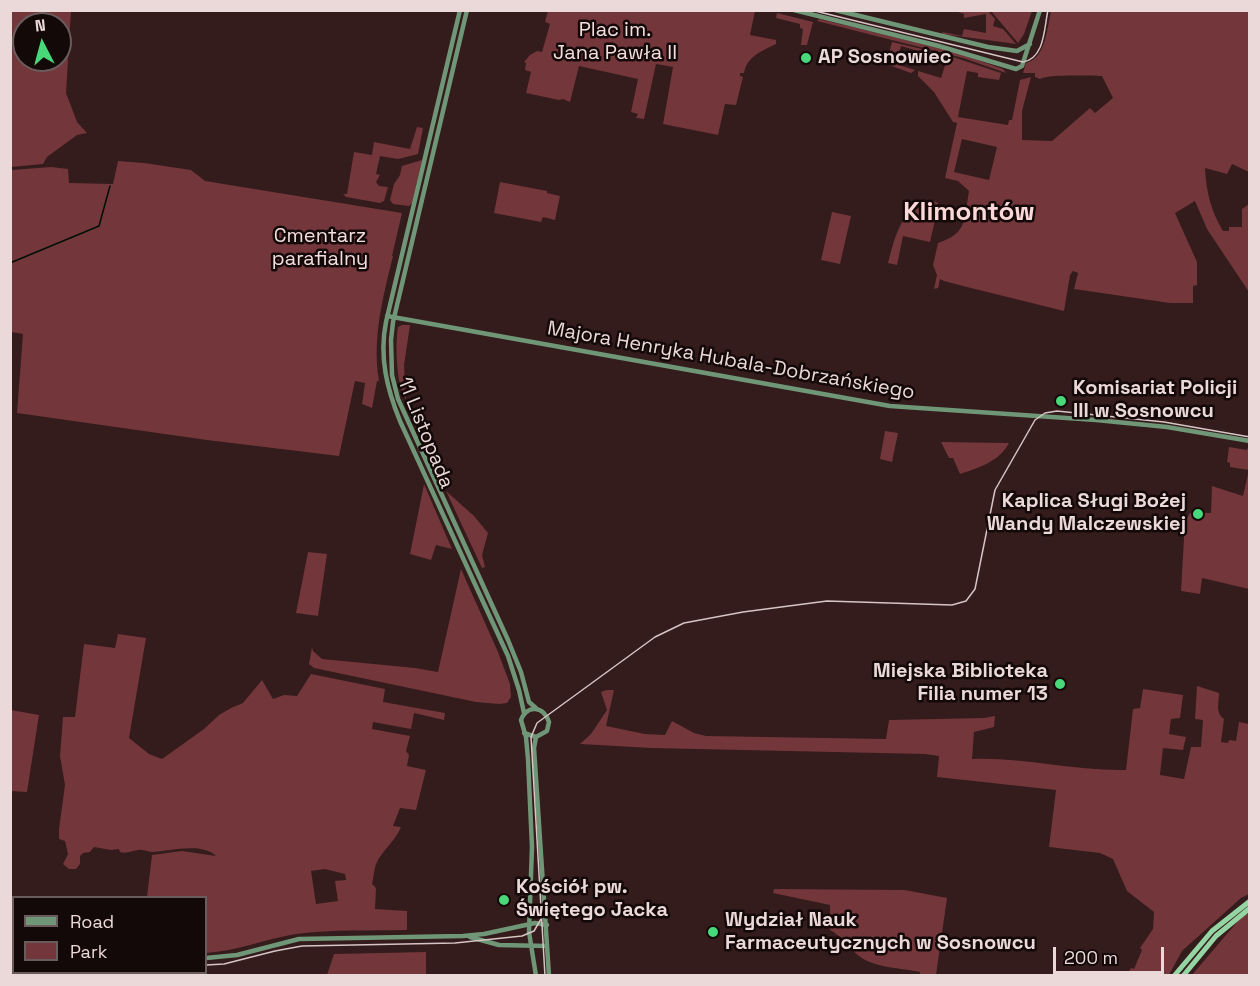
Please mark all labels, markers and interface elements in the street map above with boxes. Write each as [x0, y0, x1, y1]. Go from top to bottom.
north arrow [12, 12, 72, 72]
text: N [34, 15, 47, 37]
park label: Plac im. Jana Pawła II [553, 19, 677, 66]
place label: AP Sosnowiec [818, 46, 951, 70]
marker: AP Sosnowiec [799, 51, 813, 65]
district label: Klimontów [903, 197, 1035, 229]
park label: Cmentarz parafialny [272, 225, 368, 272]
street label: Majora Henryka Hubala-Dobrzańskiego [545, 317, 917, 405]
street label: 11 Listopada [392, 374, 458, 492]
place label: Komisariat Policji III w Sosnowcu [1073, 377, 1237, 424]
marker: Komisariat Policji III w Sosnowcu [1054, 394, 1068, 408]
place label: Kaplica Sługi Bożej Wandy Malczewskiej [987, 490, 1186, 537]
marker: Kaplica Sługi Bożej Wandy Malczewskiej [1191, 507, 1205, 521]
place label: Miejska Biblioteka Filia numer 13 [873, 660, 1048, 707]
marker: Miejska Biblioteka Filia numer 13 [1053, 677, 1067, 691]
place label: Kościół pw. Świętego Jacka [516, 876, 668, 923]
marker: Kościół pw. Świętego Jacka [497, 893, 511, 907]
legend [12, 896, 207, 974]
place label: Wydział Nauk Farmaceutycznych w Sosnowcu [725, 909, 1036, 956]
text: Road [70, 910, 114, 933]
marker: Wydział Nauk Farmaceutycznych w Sosnowcu [706, 925, 720, 939]
scale bar [1056, 935, 1167, 973]
text: Park [70, 940, 107, 963]
text: 200 m [1064, 946, 1118, 969]

